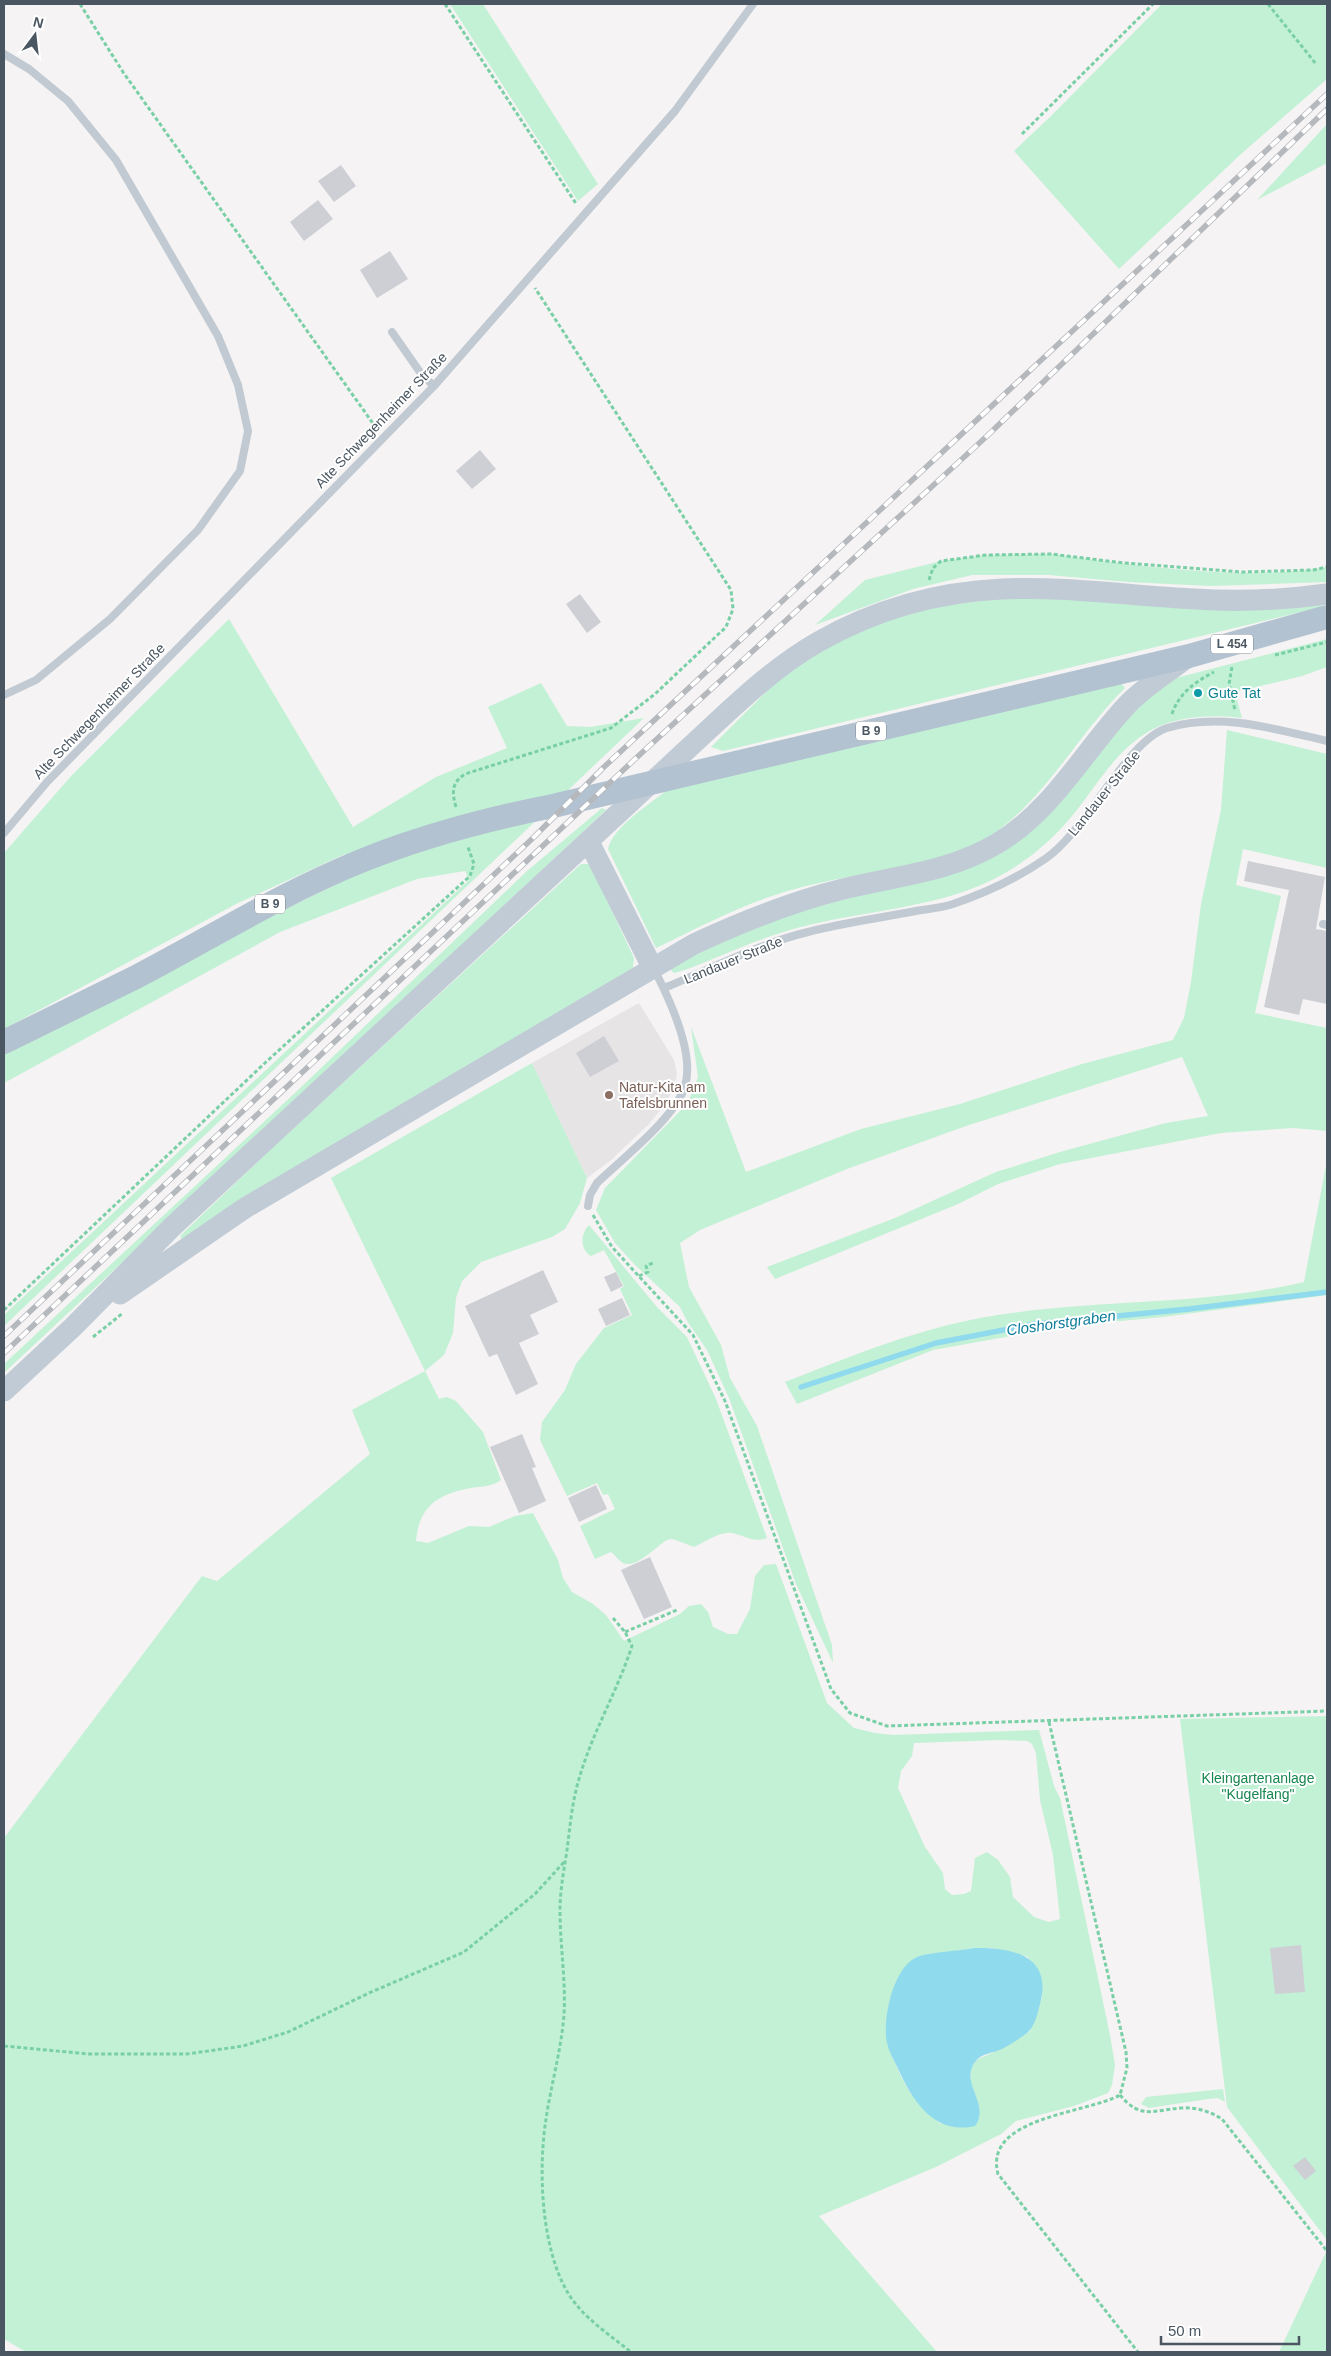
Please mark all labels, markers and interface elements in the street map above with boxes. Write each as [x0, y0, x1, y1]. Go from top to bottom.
north arrow [10, 10, 60, 60]
text: N [31, 13, 45, 31]
street label: Alte Schwegenheimer Straße [312, 349, 450, 491]
road number: L 454 [1211, 634, 1253, 654]
street label: Alte Schwegenheimer Straße [30, 640, 168, 782]
place label: Gute Tat [1208, 685, 1261, 701]
marker: Gute Tat [1192, 687, 1204, 699]
road number: B 9 [856, 721, 886, 740]
street label: Landauer Straße [1065, 747, 1143, 839]
road number: B 9 [255, 894, 285, 914]
street label: Landauer Straße [681, 933, 785, 987]
place label: Natur-Kita am Tafelsbrunnen [619, 1079, 707, 1111]
marker: Natur-Kita am Tafelsbrunnen [603, 1089, 615, 1101]
water label: Closhorstgraben [1005, 1306, 1117, 1339]
park label: Kleingartenanlage "Kugelfang" [1202, 1770, 1315, 1802]
scale bar [1161, 2314, 1298, 2346]
text: 50 m [1168, 2322, 1201, 2339]

